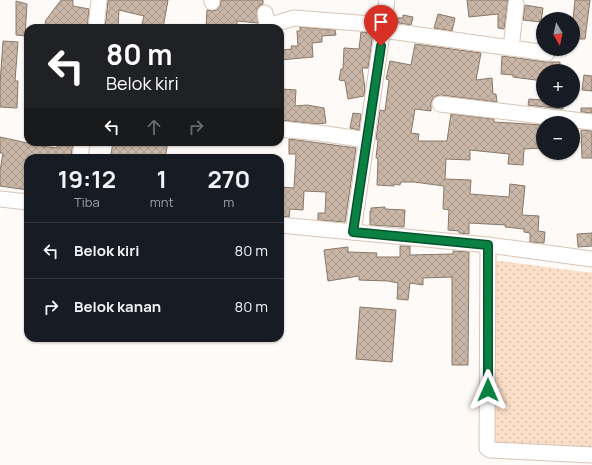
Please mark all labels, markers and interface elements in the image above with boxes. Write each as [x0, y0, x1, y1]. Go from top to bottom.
pin [364, 5, 398, 46]
icon: arrive [370, 11, 392, 33]
north arrow [536, 12, 580, 56]
map controls [536, 12, 580, 160]
text: 80 m [106, 35, 172, 73]
icon: left [40, 40, 92, 92]
button: + [536, 64, 580, 108]
text: Belok kiri [106, 71, 179, 95]
icon: left [101, 116, 123, 138]
icon: ahead [143, 116, 165, 138]
icon: right [185, 116, 207, 138]
button: − [536, 116, 580, 160]
text: 19:12 [58, 162, 116, 195]
text: 1 [157, 162, 167, 195]
text: 270 [207, 162, 250, 195]
text: Tiba [74, 193, 100, 211]
text: mnt [150, 193, 174, 211]
text: m [223, 193, 234, 211]
icon: left [40, 240, 62, 262]
text: Belok kiri [74, 240, 140, 261]
text: 80 m [234, 240, 268, 261]
icon: right [40, 296, 62, 318]
text: Belok kanan [74, 296, 161, 317]
text: 80 m [234, 296, 268, 317]
position arrow [467, 369, 509, 411]

